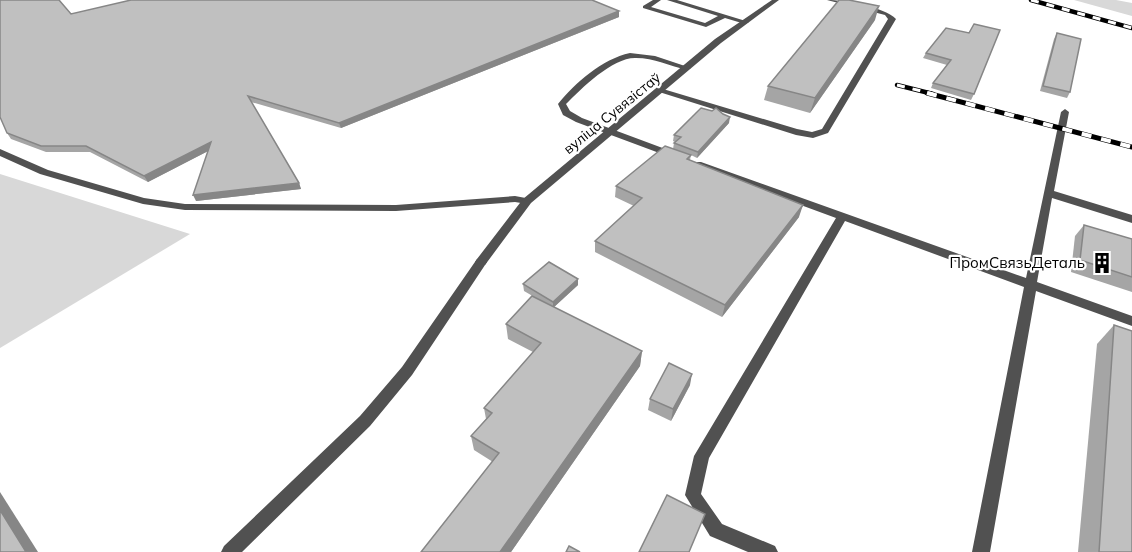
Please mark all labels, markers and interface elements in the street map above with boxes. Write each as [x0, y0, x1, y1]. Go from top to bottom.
street label: вуліца Сувязістаў [560, 68, 665, 158]
building icon: ПромСвязьДеталь [1090, 251, 1114, 275]
place label: ПромСвязьДеталь [949, 253, 1085, 272]

